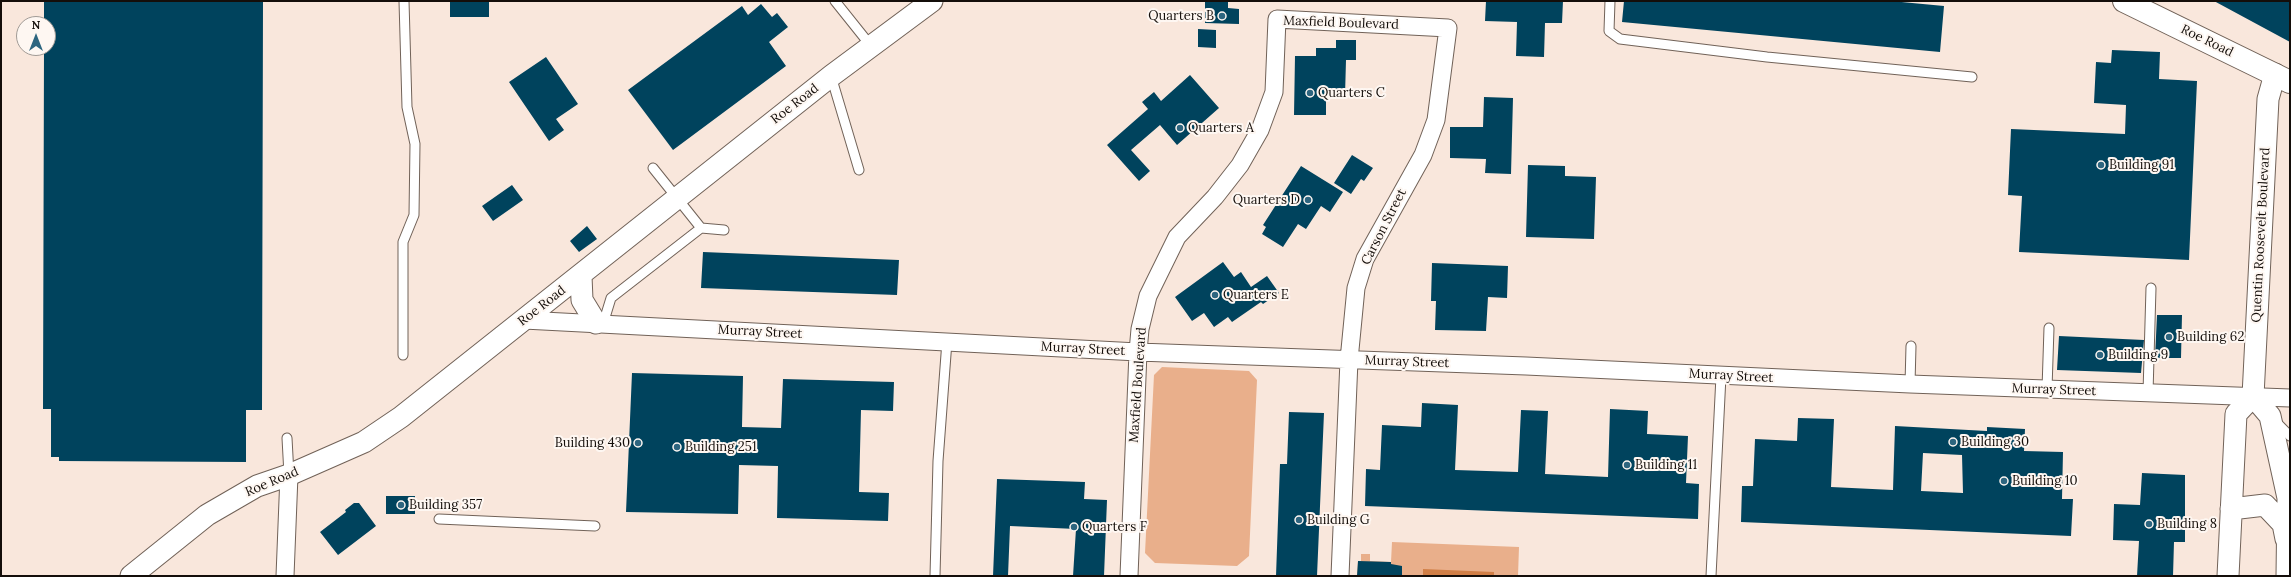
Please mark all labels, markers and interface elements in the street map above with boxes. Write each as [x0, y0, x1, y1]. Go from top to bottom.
place label: Quarters B [1148, 8, 1214, 24]
marker: Quarters B [1217, 11, 1227, 21]
street label: Maxfield Boulevard [1283, 13, 1399, 33]
north arrow [16, 16, 56, 56]
text: N [32, 18, 40, 32]
street label: Roe Road [2178, 22, 2236, 60]
street label: Roe Road [768, 81, 822, 127]
place label: Quarters C [1318, 85, 1385, 101]
marker: Quarters C [1305, 88, 1315, 98]
place label: Quarters A [1188, 120, 1254, 136]
marker: Quarters A [1175, 123, 1185, 133]
street label: Quentin Roosevelt Boulevard [2249, 147, 2273, 323]
place label: Building 91 [2109, 157, 2174, 173]
marker: Building 91 [2096, 160, 2106, 170]
street label: Carson Street [1358, 186, 1410, 268]
place label: Quarters D [1233, 192, 1300, 208]
marker: Quarters D [1303, 195, 1313, 205]
street label: Roe Road [515, 283, 569, 329]
place label: Quarters E [1223, 287, 1289, 303]
marker: Quarters E [1210, 290, 1220, 300]
street label: Murray Street [717, 322, 803, 342]
street label: Maxfield Boulevard [1126, 327, 1150, 443]
place label: Building 62 [2177, 329, 2244, 345]
marker: Building 62 [2164, 332, 2174, 342]
street label: Murray Street [1040, 339, 1126, 359]
place label: Building 9 [2108, 347, 2168, 363]
marker: Building 9 [2095, 350, 2105, 360]
street label: Murray Street [1364, 353, 1450, 371]
street label: Murray Street [1688, 366, 1774, 386]
street label: Murray Street [2011, 381, 2097, 399]
place label: Building 30 [1961, 434, 2029, 450]
place label: Building 430 [555, 435, 630, 451]
marker: Building 30 [1948, 437, 1958, 447]
marker: Building 430 [633, 438, 643, 448]
place label: Building 251 [685, 439, 757, 455]
marker: Building 251 [672, 442, 682, 452]
place label: Building 11 [1635, 457, 1697, 473]
marker: Building 11 [1622, 460, 1632, 470]
street label: Roe Road [243, 464, 301, 500]
place label: Building 10 [2012, 473, 2078, 489]
marker: Building 10 [1999, 476, 2009, 486]
place label: Building 357 [409, 497, 482, 513]
marker: Building 357 [396, 500, 406, 510]
place label: Building G [1307, 512, 1370, 528]
marker: Building G [1294, 515, 1304, 525]
place label: Building 8 [2157, 516, 2217, 532]
place label: Quarters F [1082, 519, 1147, 535]
marker: Building 8 [2144, 519, 2154, 529]
marker: Quarters F [1069, 522, 1079, 532]

